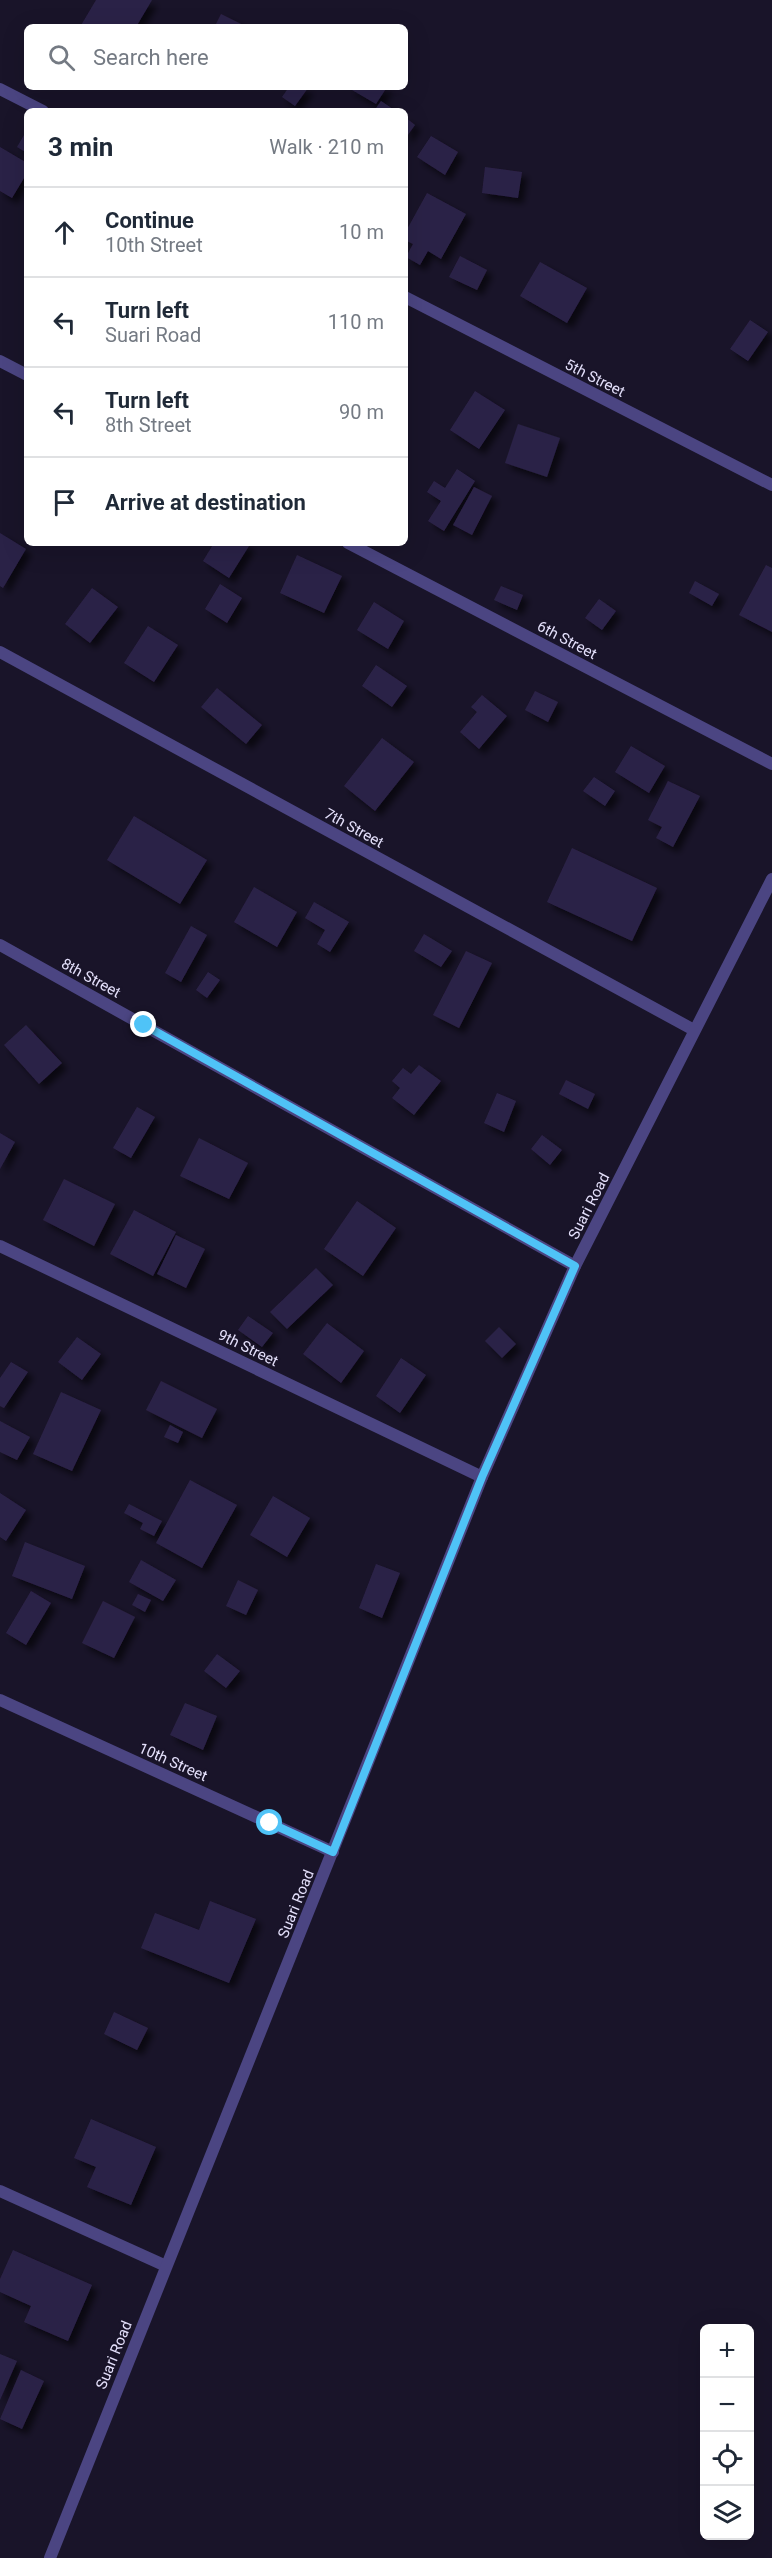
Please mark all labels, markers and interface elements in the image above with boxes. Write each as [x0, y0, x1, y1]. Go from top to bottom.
search box [24, 24, 408, 90]
icon: search [45, 41, 78, 74]
text: Search here [93, 45, 209, 70]
text: 3 min [48, 132, 113, 162]
text: Walk · 210 m [269, 135, 384, 159]
text: Continue [105, 208, 194, 233]
icon: ahead [48, 216, 81, 249]
text: 10 m [339, 220, 384, 244]
text: 10th Street [105, 233, 203, 257]
text: Turn left [105, 298, 189, 323]
icon: left [48, 306, 81, 339]
text: 110 m [328, 310, 384, 334]
text: Suari Road [105, 323, 201, 347]
street label: 5th Street [562, 355, 628, 401]
text: Turn left [105, 388, 189, 413]
icon: left [48, 396, 81, 429]
text: 90 m [339, 400, 384, 424]
text: 8th Street [105, 413, 192, 437]
icon: arrive [48, 486, 81, 519]
text: Arrive at destination [105, 490, 306, 515]
street label: 6th Street [534, 617, 600, 663]
street label: 7th Street [321, 804, 387, 852]
street label: 8th Street [58, 954, 124, 1002]
route end [130, 1011, 156, 1037]
street label: Suari Road [565, 1170, 613, 1242]
street label: 9th Street [215, 1326, 281, 1370]
street label: 10th Street [136, 1739, 210, 1785]
route start [256, 1809, 282, 1835]
street label: Suari Road [274, 1867, 318, 1941]
street label: Suari Road [92, 2318, 136, 2392]
map controls [700, 2324, 754, 2540]
button: + [700, 2324, 754, 2378]
button: − [700, 2378, 754, 2432]
button: locate [700, 2432, 754, 2486]
button: layers [700, 2486, 754, 2540]

